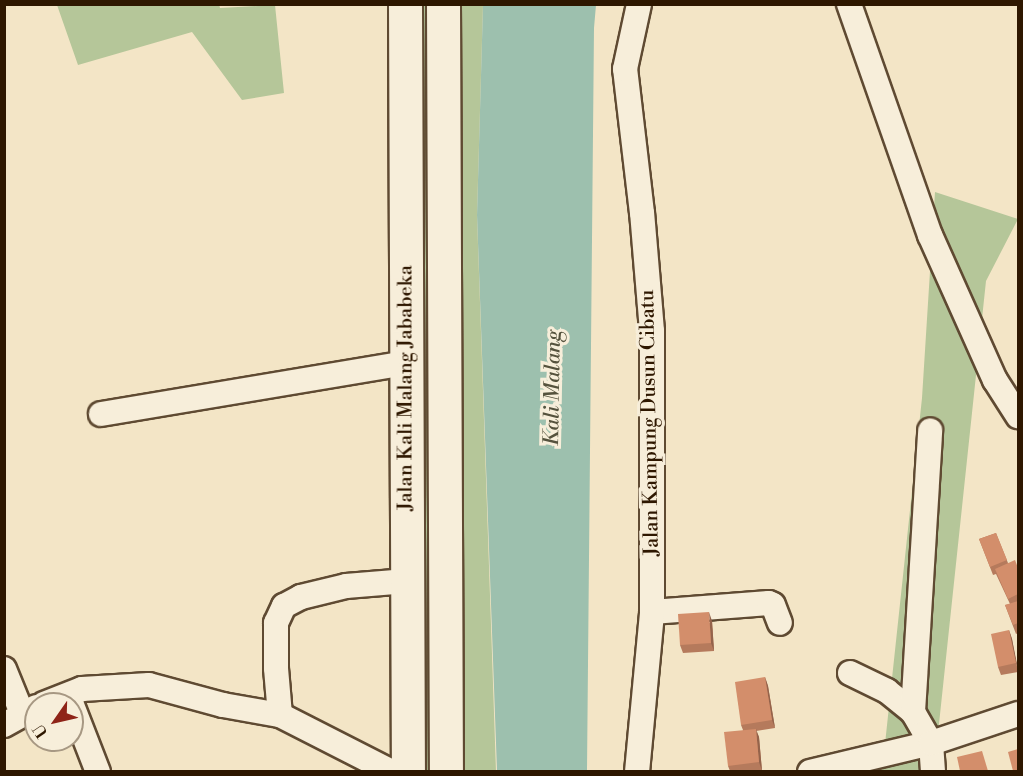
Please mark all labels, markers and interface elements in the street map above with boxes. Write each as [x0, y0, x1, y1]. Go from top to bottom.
street label: Jalan Kali Malang Jababeka [394, 265, 418, 511]
street label: Jalan Kampung Dusun Cibatu [636, 290, 664, 556]
water label: Kali Malang [539, 330, 567, 446]
north arrow [24, 692, 84, 752]
text: U [29, 720, 52, 742]

